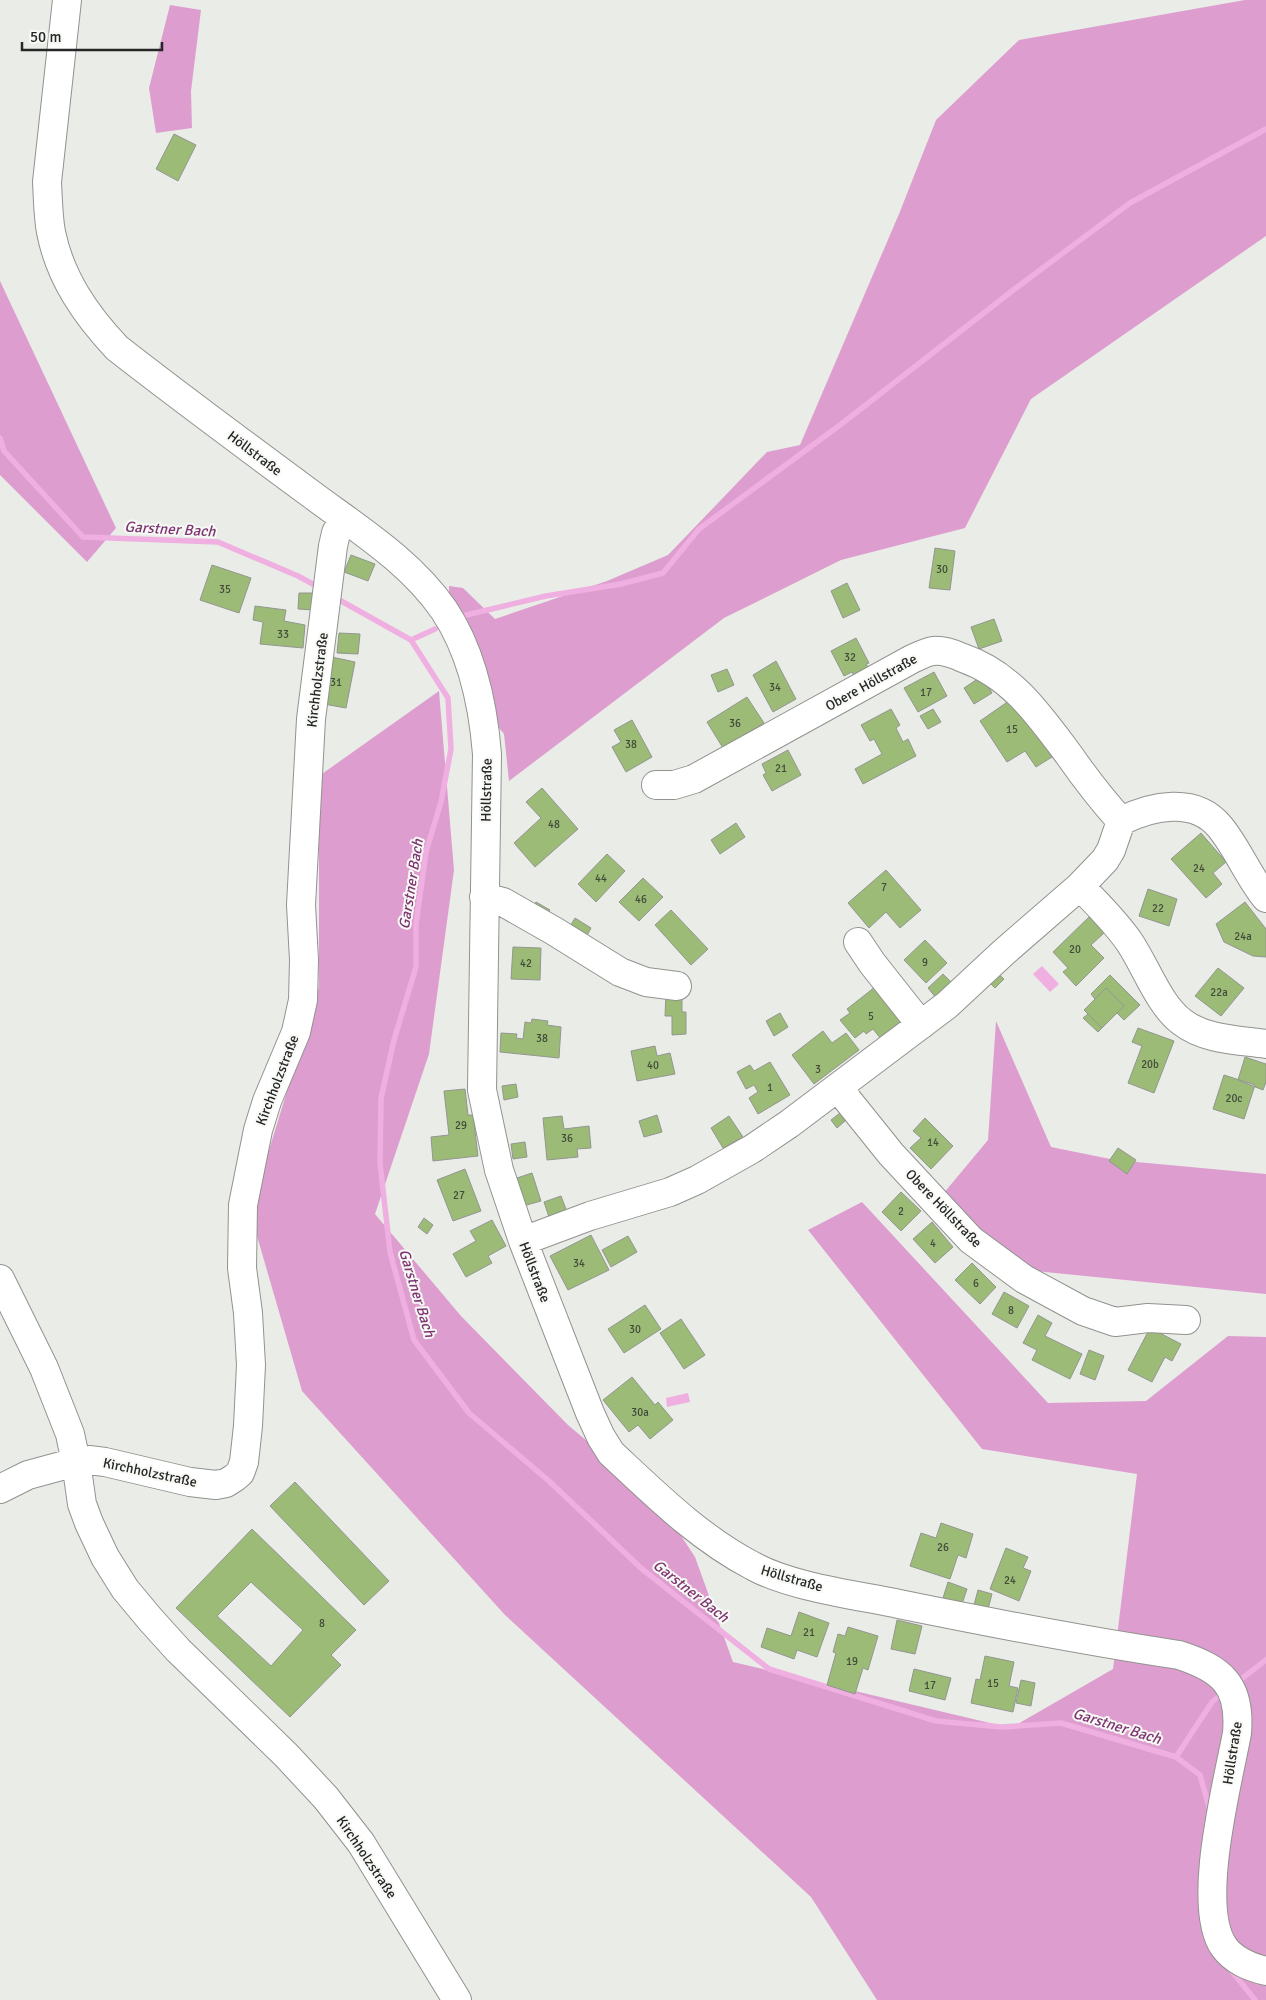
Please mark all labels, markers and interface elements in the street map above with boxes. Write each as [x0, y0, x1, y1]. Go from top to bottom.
scale bar [22, 20, 162, 52]
text: 50 m [30, 28, 61, 46]
street label: Höllstraße [224, 427, 285, 479]
water label: Garstner Bach [124, 518, 217, 540]
house number: 30 [936, 563, 948, 576]
house number: 35 [219, 583, 231, 596]
house number: 33 [277, 628, 289, 641]
street label: Kirchholzstraße [303, 632, 332, 729]
street label: Obere Höllstraße [822, 650, 920, 715]
house number: 32 [844, 651, 856, 664]
house number: 31 [330, 676, 342, 689]
house number: 34 [769, 681, 781, 694]
house number: 17 [920, 686, 932, 699]
house number: 36 [729, 717, 741, 730]
house number: 15 [1006, 723, 1018, 736]
house number: 38 [625, 738, 637, 751]
street label: Höllstraße [477, 758, 496, 822]
house number: 21 [775, 762, 787, 775]
house number: 48 [548, 818, 560, 831]
water label: Garstner Bach [395, 837, 427, 930]
house number: 24 [1193, 862, 1205, 875]
house number: 44 [595, 872, 607, 885]
house number: 7 [881, 881, 887, 894]
house number: 46 [635, 893, 647, 906]
house number: 22 [1152, 902, 1164, 915]
house number: 24a [1234, 930, 1252, 943]
house number: 20 [1069, 943, 1081, 956]
house number: 9 [922, 956, 928, 969]
house number: 42 [520, 957, 532, 970]
house number: 22a [1210, 986, 1228, 999]
house number: 5 [868, 1010, 874, 1023]
street label: Kirchholzstraße [252, 1032, 303, 1128]
house number: 38 [536, 1032, 548, 1045]
house number: 20b [1141, 1058, 1159, 1071]
house number: 40 [647, 1059, 659, 1072]
house number: 3 [815, 1063, 821, 1076]
house number: 1 [767, 1081, 773, 1094]
house number: 20c [1225, 1092, 1243, 1105]
house number: 29 [455, 1119, 467, 1132]
house number: 36 [561, 1132, 573, 1145]
house number: 14 [927, 1136, 939, 1149]
street label: Obere Höllstraße [902, 1166, 985, 1251]
house number: 27 [453, 1189, 465, 1202]
house number: 2 [898, 1205, 904, 1218]
house number: 4 [930, 1237, 936, 1250]
street label: Höllstraße [515, 1239, 554, 1305]
water label: Garstner Bach [395, 1247, 439, 1340]
house number: 34 [573, 1257, 585, 1270]
house number: 6 [973, 1277, 979, 1290]
house number: 8 [1008, 1304, 1014, 1317]
house number: 30 [629, 1323, 641, 1336]
house number: 30a [631, 1406, 649, 1419]
street label: Kirchholzstraße [101, 1454, 198, 1491]
house number: 26 [937, 1541, 949, 1554]
water label: Garstner Bach [650, 1556, 733, 1627]
street label: Höllstraße [759, 1562, 825, 1595]
house number: 24 [1004, 1574, 1016, 1587]
house number: 8 [319, 1617, 325, 1630]
house number: 21 [803, 1626, 815, 1639]
house number: 19 [846, 1655, 858, 1668]
house number: 15 [987, 1677, 999, 1690]
house number: 17 [924, 1679, 936, 1692]
water label: Garstner Bach [1071, 1704, 1164, 1748]
street label: Höllstraße [1219, 1720, 1246, 1786]
street label: Kirchholzstraße [333, 1813, 400, 1902]

